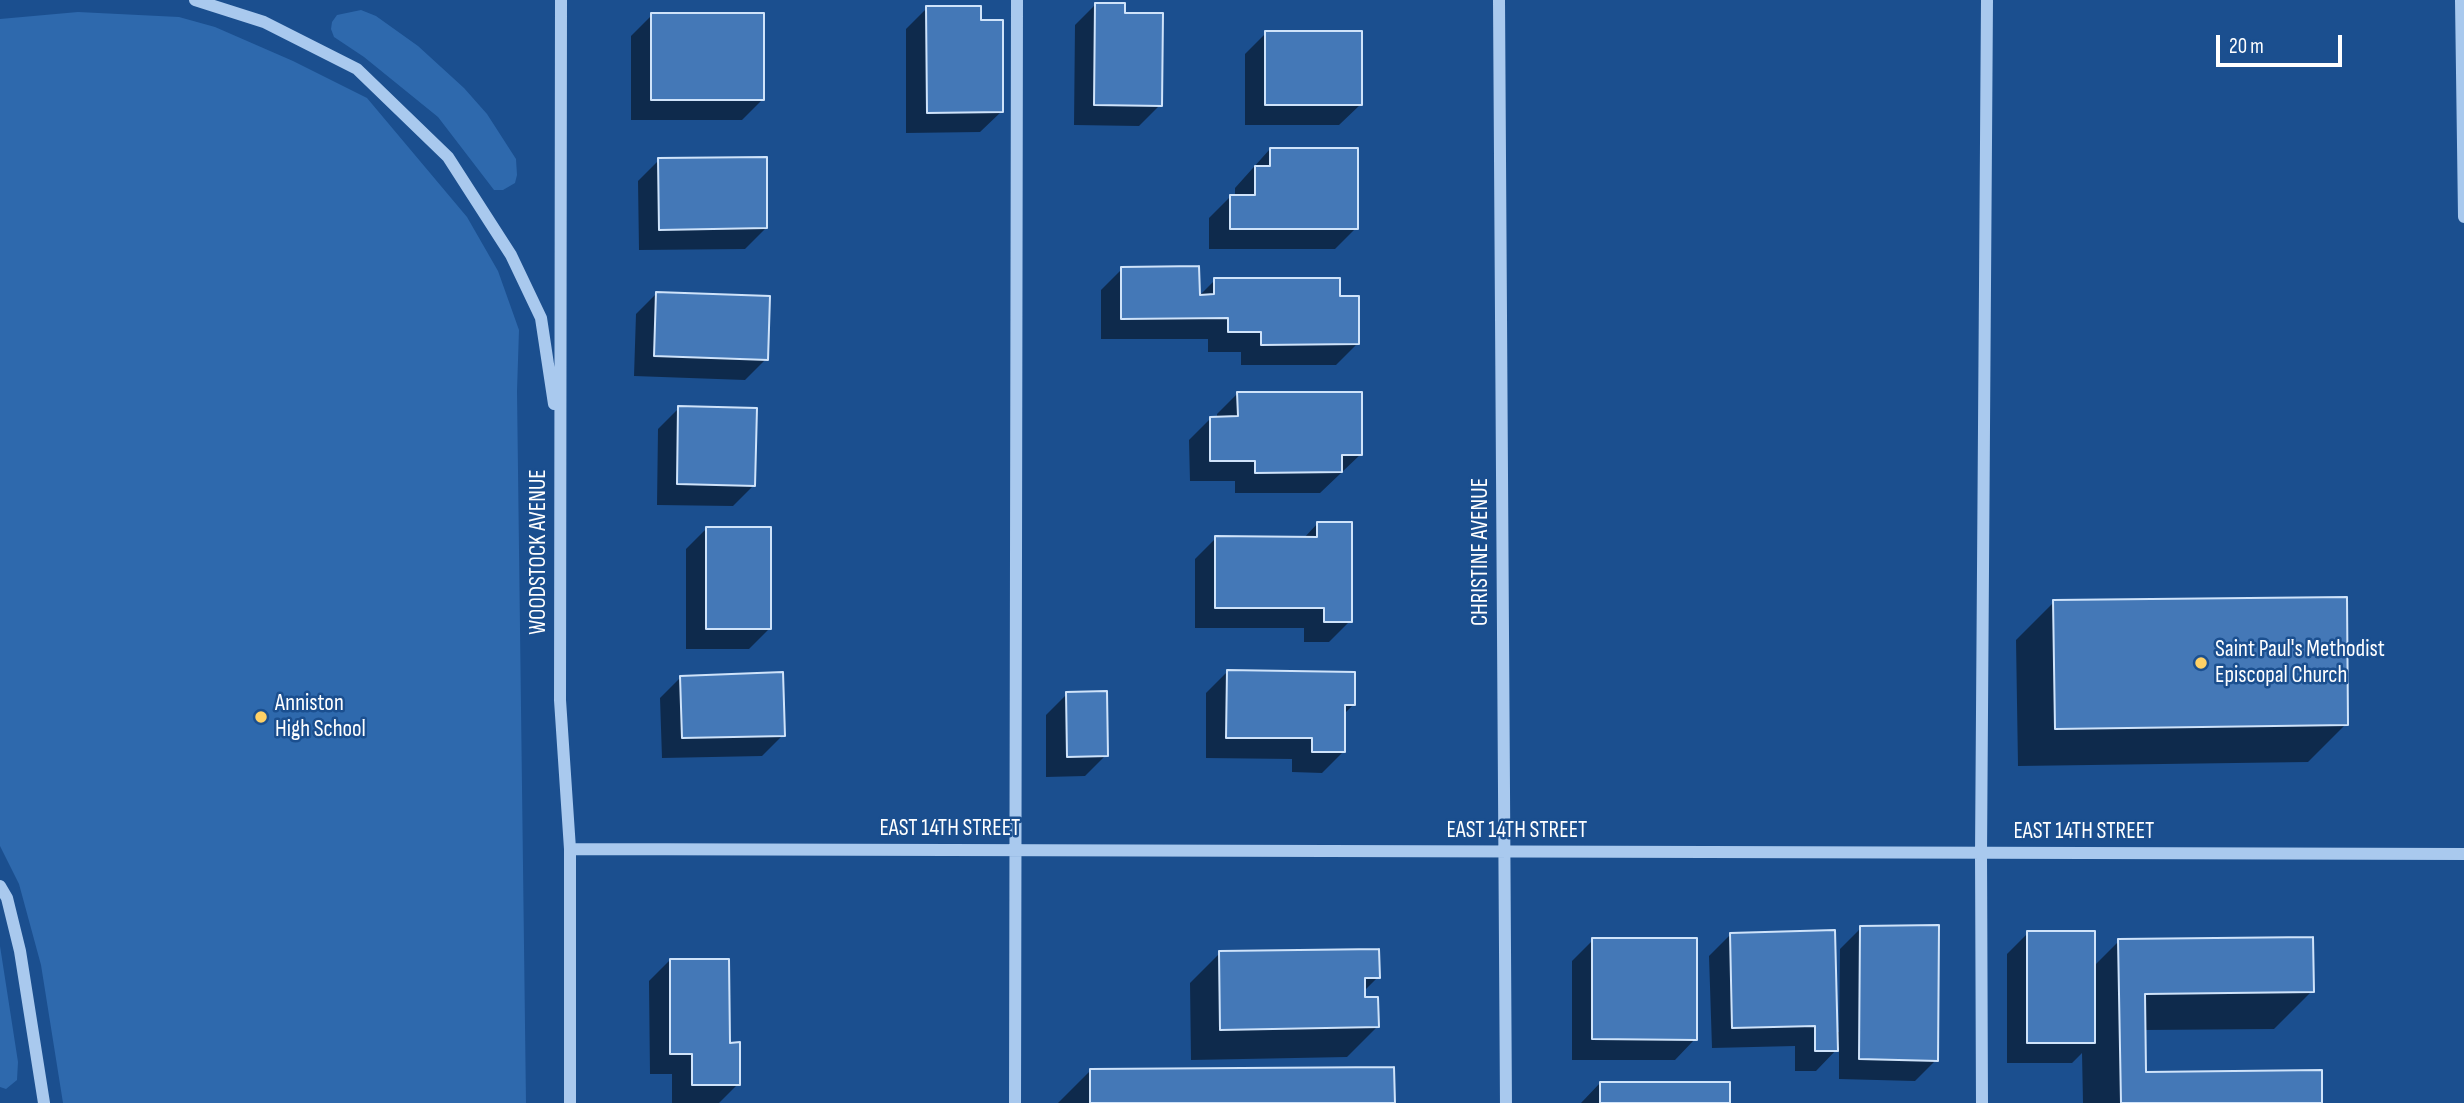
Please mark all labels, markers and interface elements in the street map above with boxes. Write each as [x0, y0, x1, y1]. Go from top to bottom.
scale bar [2219, 21, 2345, 65]
text: 20 m [2229, 34, 2264, 59]
street label: WOODSTOCK AVENUE [525, 469, 553, 635]
street label: CHRISTINE AVENUE [1467, 478, 1495, 626]
place label: Saint Paul's Methodist Episcopal Church [2215, 636, 2385, 690]
marker: Saint Paul's Methodist Episcopal Church [2193, 655, 2209, 671]
place label: Anniston High School [275, 690, 366, 744]
marker: Anniston High School [253, 709, 269, 725]
street label: EAST 14TH STREET [880, 815, 1020, 843]
street label: EAST 14TH STREET [1447, 817, 1587, 845]
street label: EAST 14TH STREET [2014, 818, 2154, 846]

